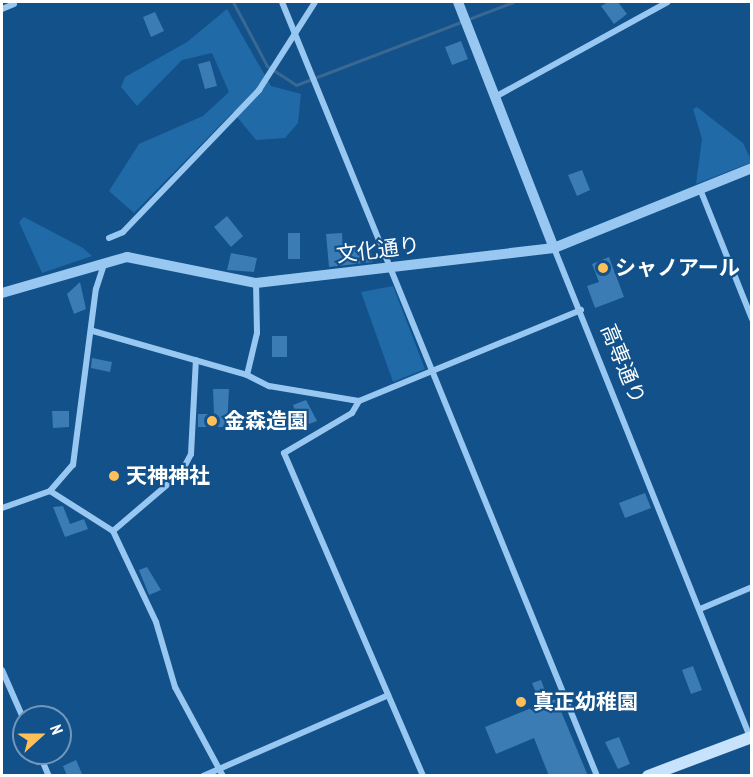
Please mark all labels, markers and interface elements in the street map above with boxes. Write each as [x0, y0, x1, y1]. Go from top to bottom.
street label: 文化通り [335, 232, 421, 268]
place label: シャノアール [615, 255, 740, 281]
marker: シャノアール [596, 261, 610, 275]
street label: 高専通り [596, 320, 650, 408]
place label: 金森造園 [224, 408, 308, 434]
marker: 金森造園 [205, 414, 219, 428]
place label: 天神神社 [126, 463, 210, 489]
marker: 天神神社 [107, 469, 121, 483]
place label: 真正幼稚園 [533, 689, 638, 715]
marker: 真正幼稚園 [514, 695, 528, 709]
north arrow [12, 705, 72, 765]
text: N [46, 722, 68, 737]

